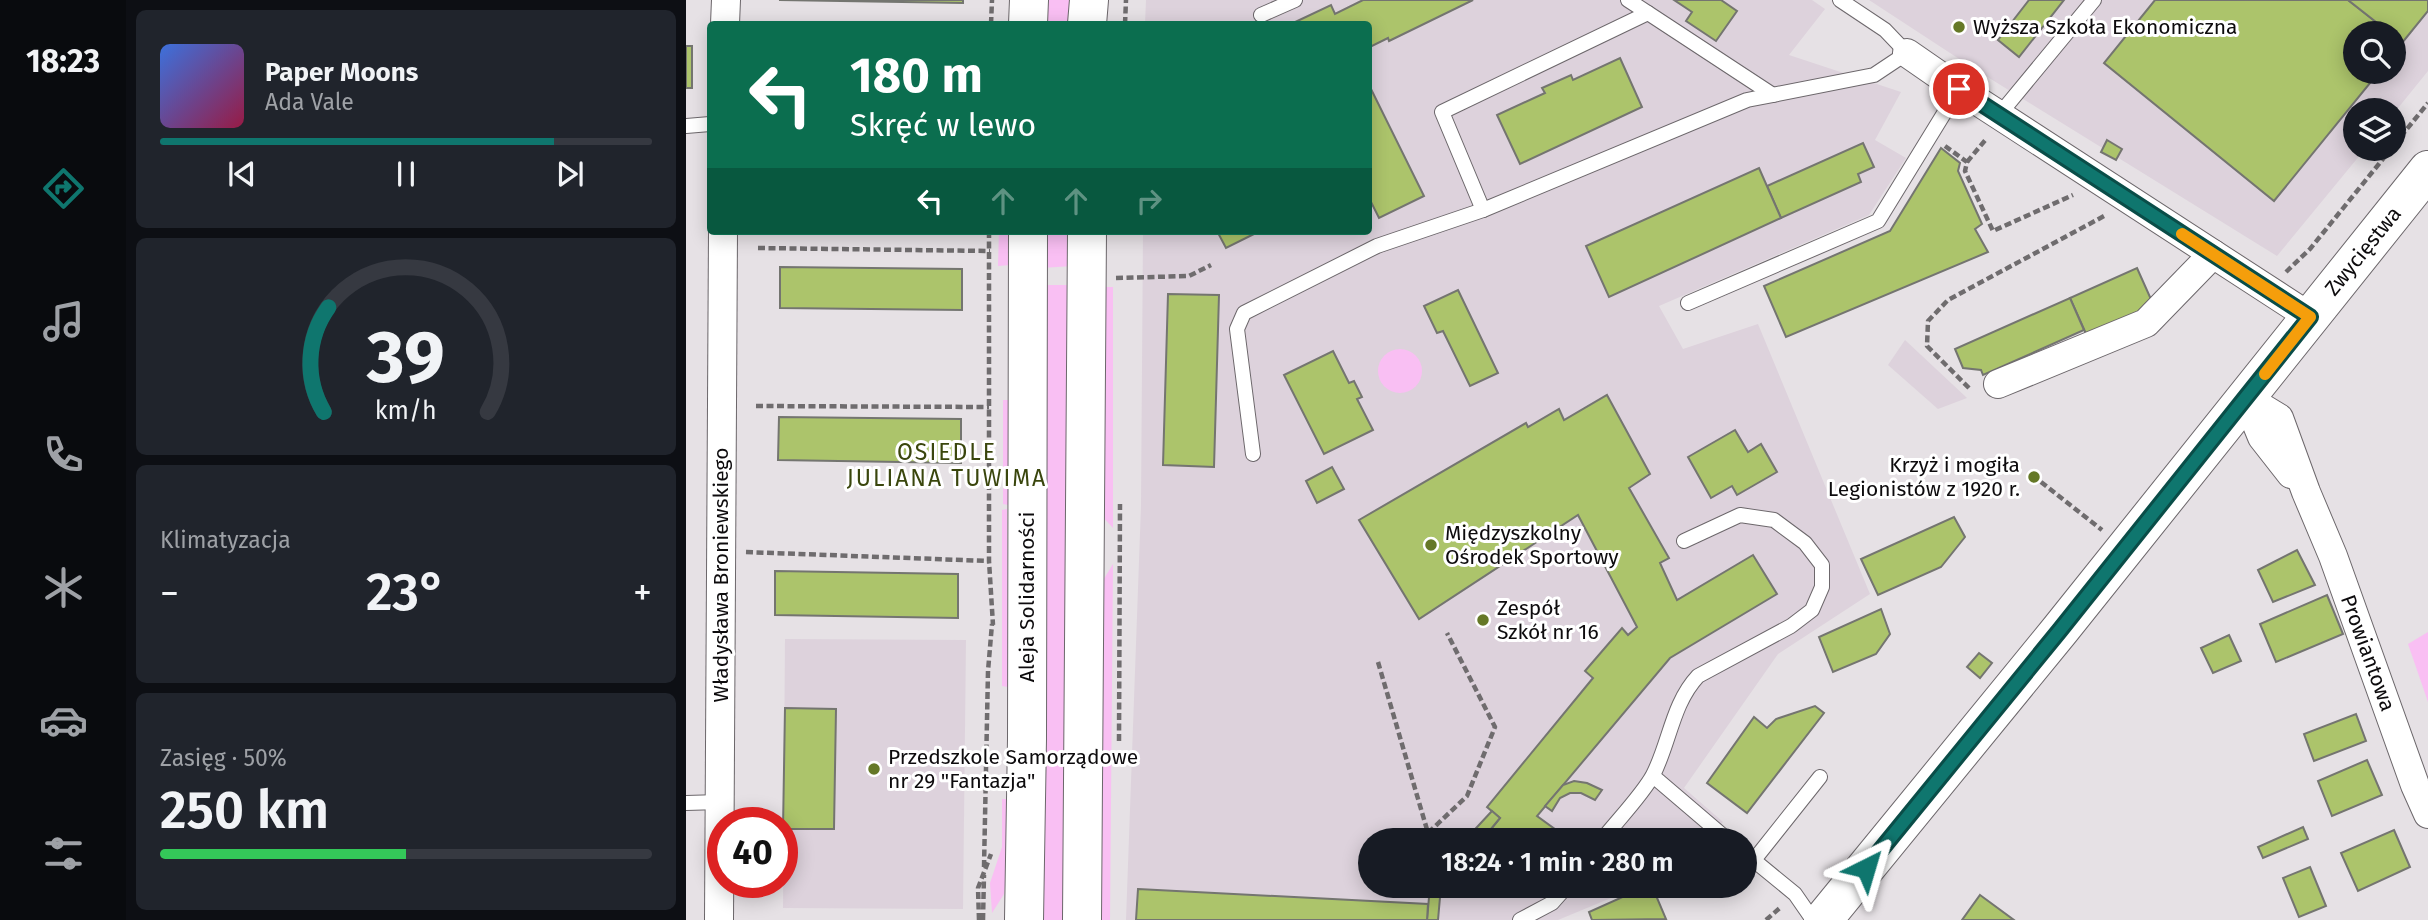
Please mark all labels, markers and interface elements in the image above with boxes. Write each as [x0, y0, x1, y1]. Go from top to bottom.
place label: Wyższa Szkoła Ekonomiczna [1973, 14, 2237, 40]
marker: Wyższa Szkoła Ekonomiczna [1951, 19, 1967, 35]
map controls [2343, 21, 2406, 161]
button: search [2343, 21, 2406, 84]
text: 18:23 [26, 42, 100, 80]
text: 180 m [850, 46, 983, 105]
icon: left [735, 49, 826, 140]
text: Paper Moons [265, 57, 418, 88]
pin [1929, 59, 1989, 119]
icon: arrive [1940, 70, 1978, 108]
text: Ada Vale [265, 88, 354, 116]
button: layers [2343, 98, 2406, 161]
text: Skręć w lewo [850, 106, 1036, 144]
icon: previous [223, 155, 261, 193]
icon: pause [387, 155, 425, 193]
icon: next [551, 155, 589, 193]
icon: directions [39, 164, 88, 213]
icon: left [911, 182, 949, 220]
icon: ahead [984, 182, 1022, 220]
icon: ahead [1057, 182, 1095, 220]
icon: right [1130, 182, 1168, 220]
street label: Zwycięstwa [2319, 201, 2407, 301]
icon: music [39, 297, 88, 346]
text: 39 [366, 315, 445, 402]
text: km/h [375, 396, 437, 426]
icon: phone [39, 430, 88, 479]
district label: OSIEDLE JULIANA TUWIMA [847, 438, 1047, 492]
street label: Władysława Broniewskiego [708, 448, 734, 702]
place label: Krzyż i mogiła Legionistów z 1920 r. [1828, 452, 2020, 502]
marker: Krzyż i mogiła Legionistów z 1920 r. [2026, 469, 2042, 485]
street label: Aleja Solidarności [1014, 512, 1040, 682]
place label: Międzyszkolny Ośrodek Sportowy [1445, 520, 1619, 570]
text: Klimatyzacja [160, 526, 291, 554]
marker: Międzyszkolny Ośrodek Sportowy [1423, 537, 1439, 553]
text: 23° [366, 561, 446, 624]
icon: climate [39, 563, 88, 612]
text: − [160, 570, 179, 616]
text: + [633, 570, 652, 616]
street label: Prowiantowa [2335, 591, 2401, 715]
place label: Zespół Szkół nr 16 [1497, 595, 1599, 645]
marker: Zespół Szkół nr 16 [1475, 612, 1491, 628]
icon: car [39, 696, 88, 745]
text: Zasięg · 50% [160, 744, 287, 772]
place label: Przedszkole Samorządowe nr 29 "Fantazja" [888, 744, 1138, 794]
marker: Przedszkole Samorządowe nr 29 "Fantazja" [866, 761, 882, 777]
text: 250 km [160, 779, 329, 842]
speed limit sign: 40 [707, 807, 798, 898]
icon: filters [39, 829, 88, 878]
position arrow [1829, 831, 1903, 905]
text: 18:24 · 1 min · 280 m [1441, 847, 1674, 878]

